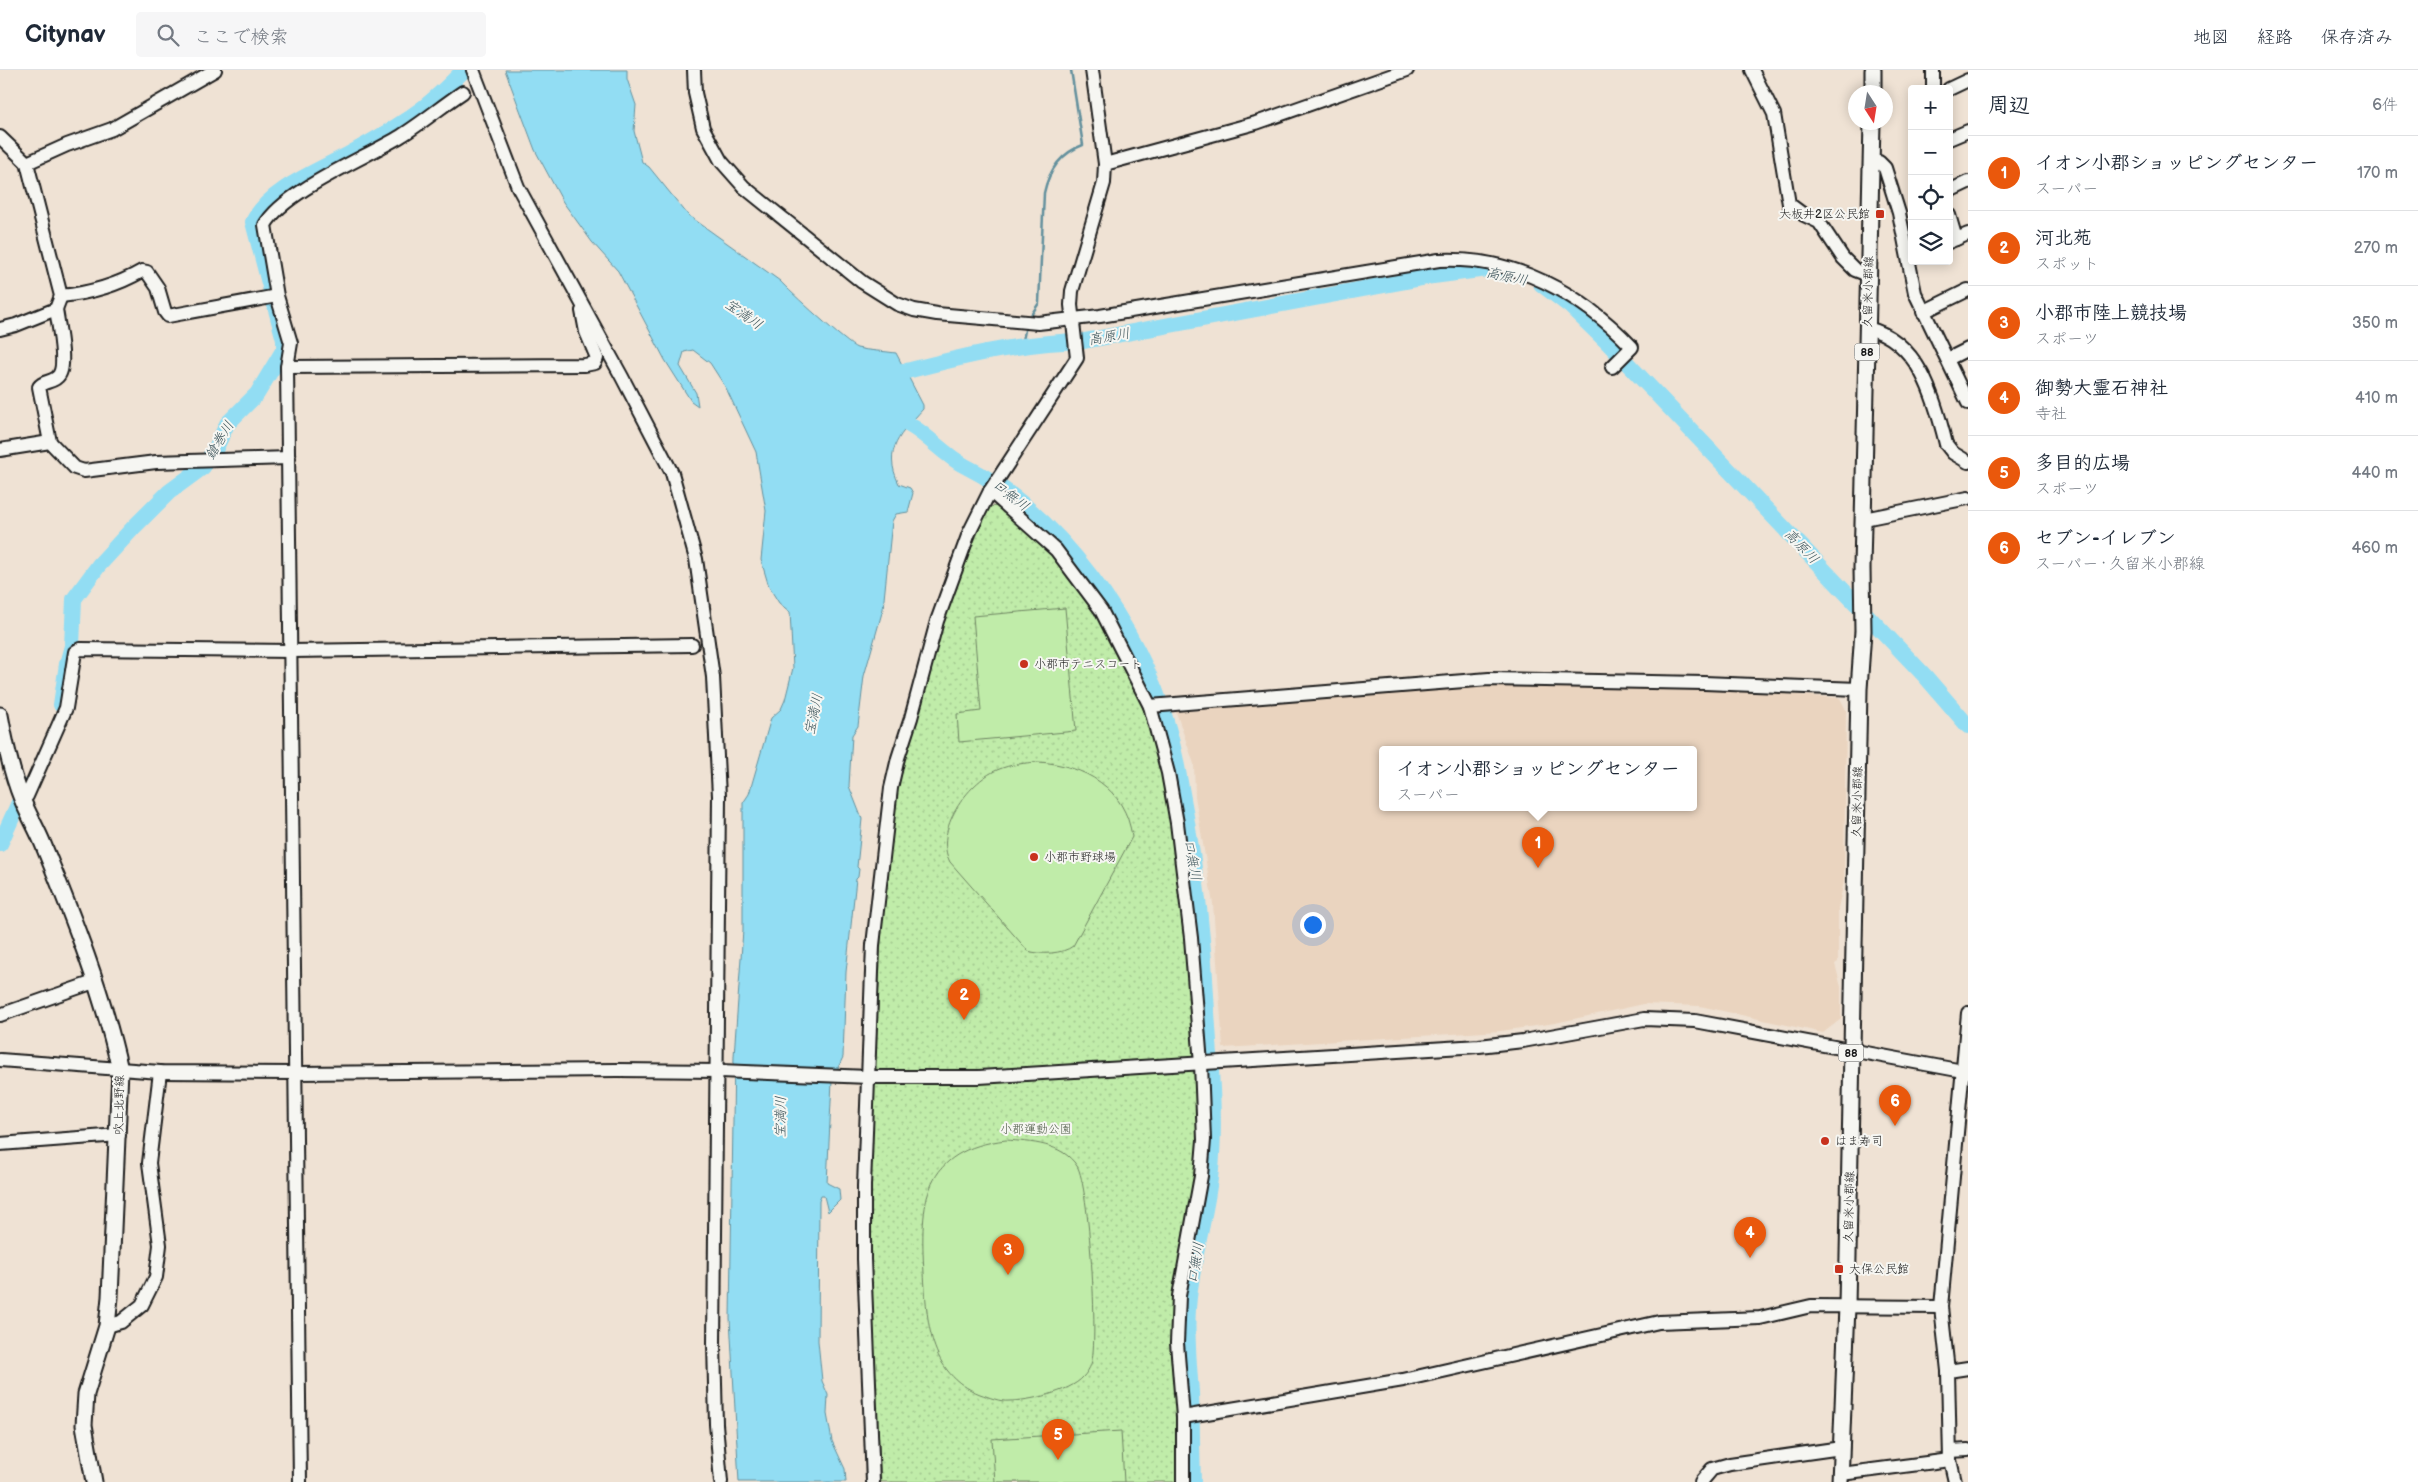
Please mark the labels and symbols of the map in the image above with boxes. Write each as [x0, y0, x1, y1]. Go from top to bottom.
north arrow [1848, 85, 1893, 130]
place label: 大板井2区公民館 [1779, 207, 1870, 222]
marker: 大板井2区公民館 [1874, 208, 1886, 220]
street label: 久留米小郡線 [1860, 256, 1877, 328]
water label: 高原川 [1485, 264, 1529, 289]
water label: 宝満川 [722, 295, 766, 333]
water label: 高原川 [1087, 324, 1131, 349]
road number: 88 [1854, 344, 1880, 360]
water label: 鎗巻川 [201, 418, 238, 463]
water label: 口無川 [989, 476, 1033, 515]
water label: 高原川 [1781, 525, 1822, 567]
place label: 小郡市テニスコート [1034, 657, 1142, 672]
marker: 小郡市テニスコート [1018, 658, 1030, 670]
water label: 宝満川 [801, 692, 826, 736]
street label: 久留米小郡線 [1849, 766, 1866, 838]
pin: 1 [1522, 827, 1554, 868]
water label: 口無川 [1180, 838, 1205, 882]
place label: 小郡市野球場 [1044, 850, 1116, 865]
marker: 小郡市野球場 [1028, 851, 1040, 863]
your location [1300, 912, 1326, 938]
pin: 2 [948, 979, 980, 1020]
road number: 88 [1838, 1044, 1864, 1061]
street label: 吹上北野線 [111, 1075, 128, 1135]
pin: 6 [1879, 1085, 1911, 1126]
water label: 宝満川 [772, 1096, 789, 1138]
park label: 小郡運動公園 [1000, 1122, 1072, 1137]
place label: はま寿司 [1835, 1134, 1883, 1149]
marker: はま寿司 [1819, 1135, 1831, 1147]
street label: 久留米小郡線 [1841, 1171, 1858, 1243]
pin: 4 [1734, 1217, 1766, 1258]
pin: 3 [992, 1234, 1024, 1275]
water label: 口無川 [1184, 1241, 1207, 1285]
place label: 大保公民館 [1849, 1262, 1909, 1277]
marker: 大保公民館 [1833, 1263, 1845, 1275]
pin: 5 [1042, 1419, 1074, 1460]

